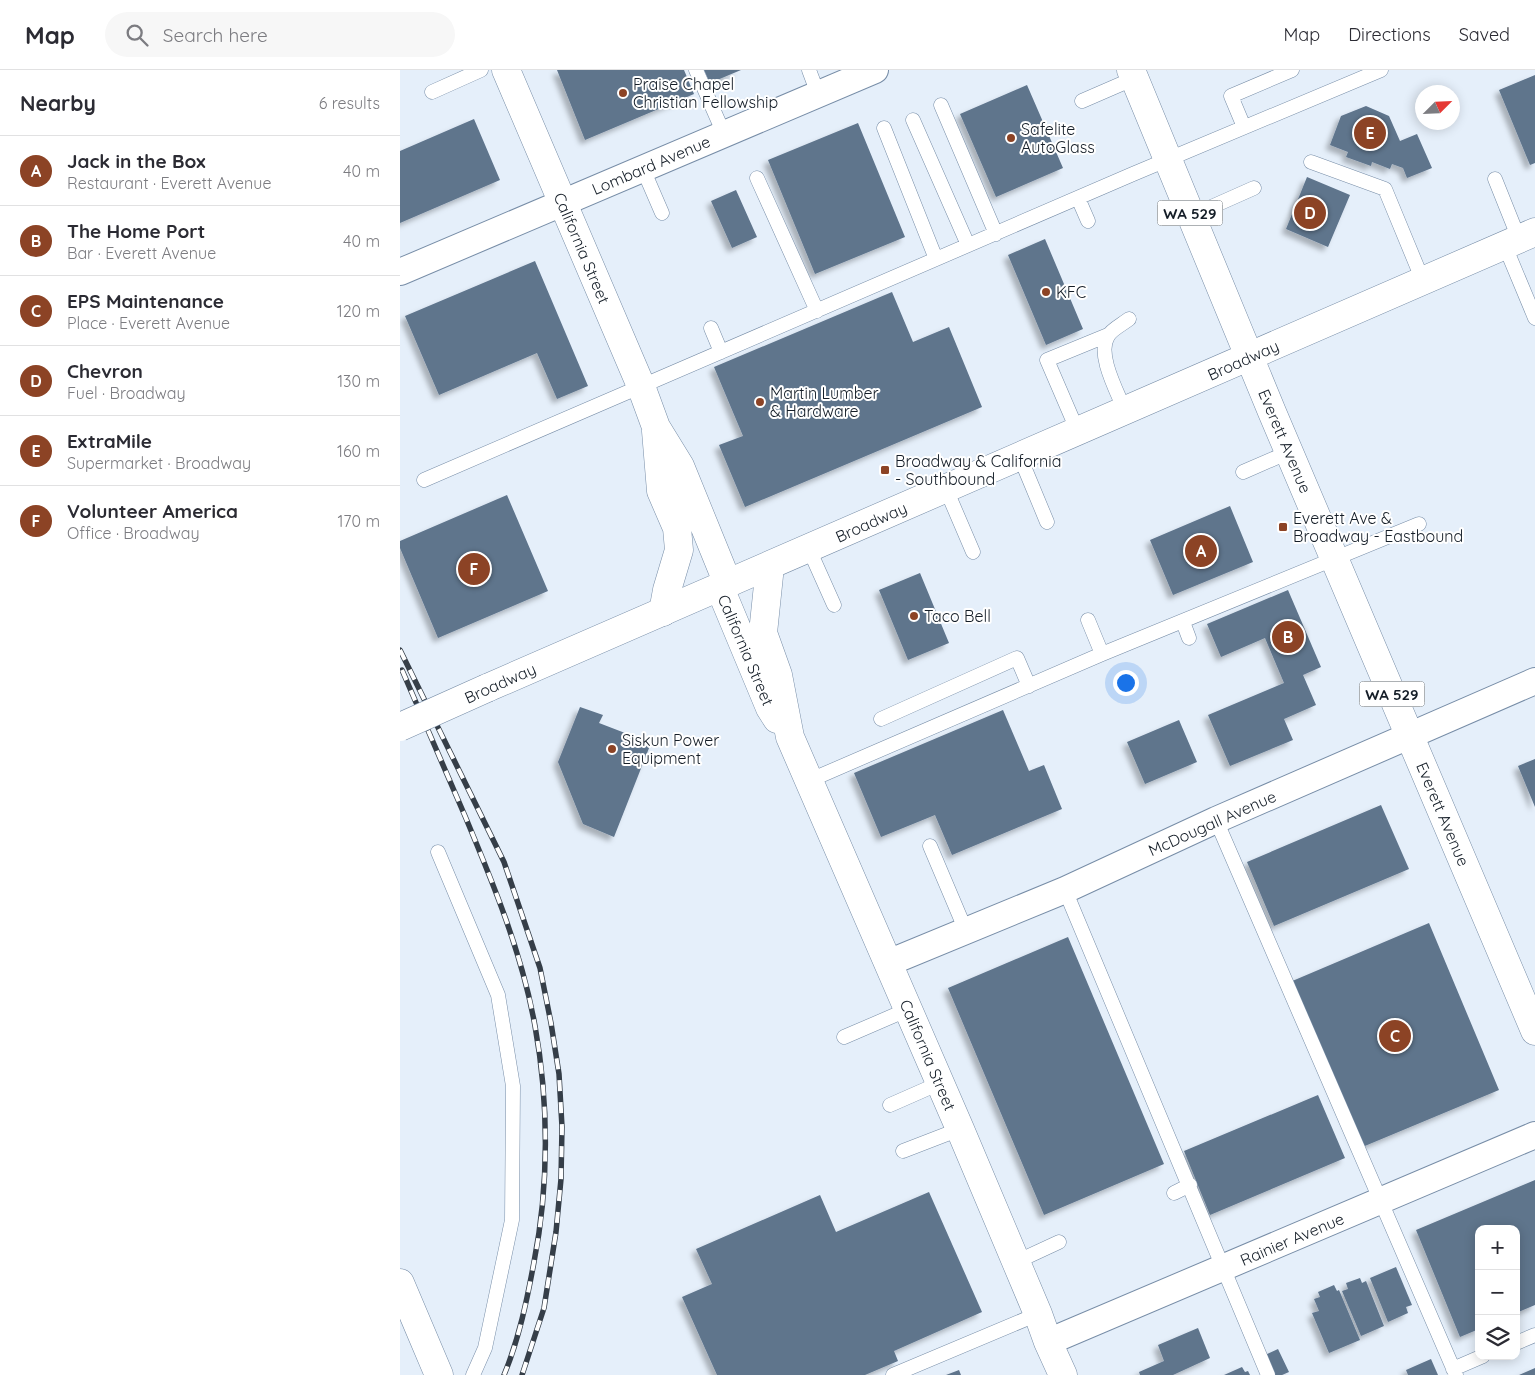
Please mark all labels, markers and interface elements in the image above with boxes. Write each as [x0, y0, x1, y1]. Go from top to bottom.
search box [105, 12, 455, 57]
text: Map [25, 20, 75, 50]
icon: search [123, 21, 151, 49]
text: Search here [163, 23, 268, 47]
text: Map [1283, 23, 1320, 46]
text: Directions [1348, 23, 1431, 46]
text: Saved [1459, 23, 1510, 46]
place label: Praise Chapel Christian Fellowship [633, 74, 778, 112]
north arrow [1415, 85, 1460, 130]
marker: Praise Chapel Christian Fellowship [617, 87, 629, 99]
text: Nearby [20, 90, 96, 116]
text: 6 results [319, 93, 380, 113]
pin: E [1354, 114, 1386, 152]
place label: Safelite AutoGlass [1021, 119, 1095, 157]
street label: Lombard Avenue [589, 131, 713, 199]
marker: Safelite AutoGlass [1005, 132, 1017, 144]
text: Jack in the Box [67, 149, 206, 173]
text: A [31, 161, 41, 181]
text: 40 m [343, 161, 380, 181]
text: Restaurant · Everett Avenue [67, 173, 272, 193]
street label: California Street [550, 189, 614, 307]
pin: D [1294, 194, 1326, 232]
road number: WA 529 [1158, 200, 1222, 226]
text: The Home Port [67, 219, 205, 243]
text: B [31, 231, 41, 251]
text: 40 m [343, 231, 380, 251]
text: Bar · Everett Avenue [67, 243, 216, 263]
place label: KFC [1056, 282, 1086, 302]
marker: KFC [1040, 286, 1052, 298]
text: EPS Maintenance [67, 289, 224, 313]
text: C [31, 301, 41, 321]
text: 120 m [337, 301, 380, 321]
text: Place · Everett Avenue [67, 313, 230, 333]
street label: Broadway [1204, 335, 1282, 385]
text: Chevron [67, 359, 143, 383]
text: D [30, 371, 42, 391]
text: 130 m [337, 371, 380, 391]
text: Fuel · Broadway [67, 383, 186, 403]
place label: Martin Lumber & Hardware [770, 383, 879, 421]
street label: Everett Avenue [1254, 386, 1316, 496]
marker: Martin Lumber & Hardware [754, 396, 766, 408]
text: ExtraMile [67, 429, 152, 453]
text: E [31, 441, 41, 461]
text: 160 m [337, 441, 380, 461]
place label: Broadway & California - Southbound [895, 451, 1061, 489]
text: Supermarket · Broadway [67, 453, 251, 473]
marker: Broadway & California - Southbound [879, 464, 891, 476]
street label: Broadway [832, 497, 910, 547]
text: Volunteer America [67, 499, 238, 523]
place label: Everett Ave & Broadway - Eastbound [1293, 508, 1463, 546]
text: F [32, 511, 41, 531]
text: 170 m [337, 511, 380, 531]
marker: Everett Ave & Broadway - Eastbound [1277, 521, 1289, 533]
text: Office · Broadway [67, 523, 200, 543]
pin: A [1185, 532, 1217, 570]
pin: F [458, 550, 490, 588]
street label: California Street [714, 591, 778, 709]
place label: Taco Bell [924, 606, 991, 626]
marker: Taco Bell [908, 610, 920, 622]
pin: B [1272, 618, 1304, 656]
street label: Broadway [461, 658, 539, 708]
your location [1113, 670, 1139, 696]
road number: WA 529 [1360, 682, 1424, 706]
place label: Siskun Power Equipment [622, 730, 719, 768]
marker: Siskun Power Equipment [606, 743, 618, 755]
street label: Everett Avenue [1412, 759, 1474, 869]
street label: McDougall Avenue [1145, 786, 1279, 860]
street label: California Street [896, 996, 960, 1114]
pin: C [1379, 1017, 1411, 1055]
street label: Rainier Avenue [1237, 1208, 1347, 1270]
map controls [1475, 1225, 1520, 1360]
button: + [1475, 1225, 1520, 1270]
button: − [1475, 1270, 1520, 1315]
button: layers [1475, 1315, 1520, 1360]

